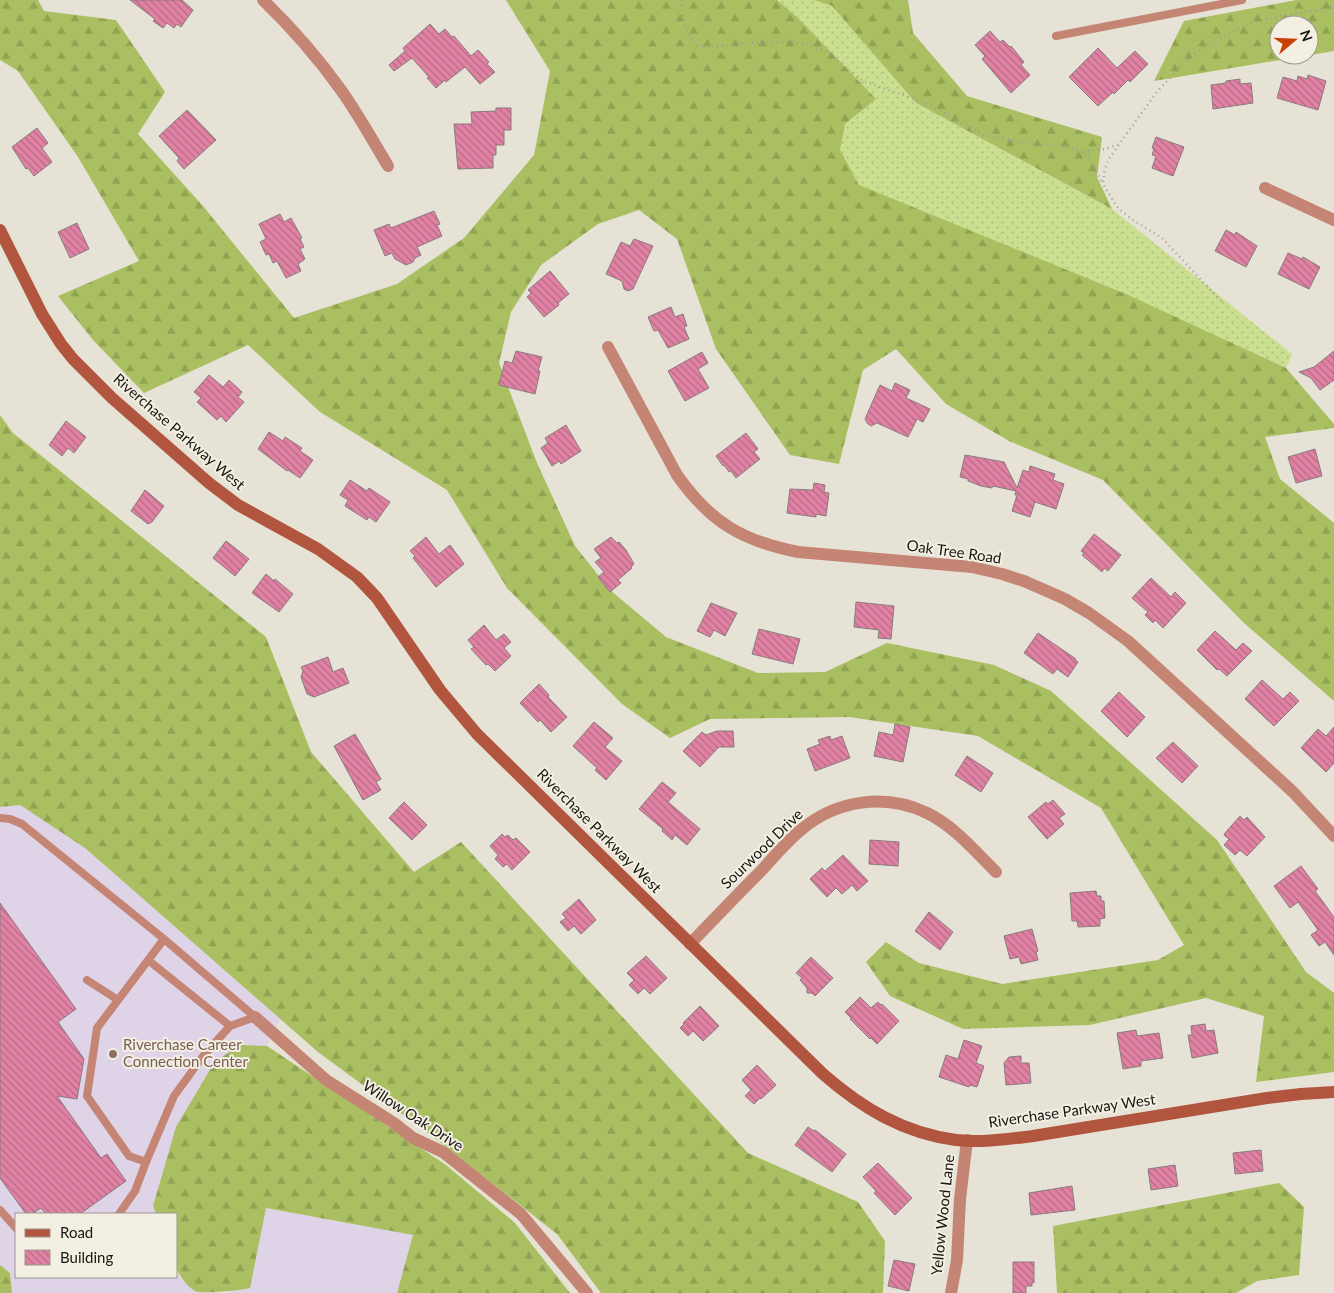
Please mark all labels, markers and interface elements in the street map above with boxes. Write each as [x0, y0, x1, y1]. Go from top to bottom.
north arrow [1269, 15, 1319, 65]
text: N [1297, 28, 1317, 43]
street label: Riverchase Parkway West [110, 369, 250, 494]
street label: Oak Tree Road [906, 535, 1003, 567]
street label: Riverchase Parkway West [534, 764, 666, 897]
street label: Sourwood Drive [717, 805, 806, 892]
place label: Riverchase Career Connection Center [123, 1035, 248, 1070]
marker: Riverchase Career Connection Center [107, 1048, 119, 1060]
street label: Willow Oak Drive [360, 1076, 467, 1154]
street label: Riverchase Parkway West [987, 1089, 1157, 1131]
street label: Yellow Wood Lane [927, 1153, 957, 1276]
legend [15, 1213, 178, 1278]
text: Road [60, 1223, 93, 1241]
text: Building [60, 1248, 113, 1266]

